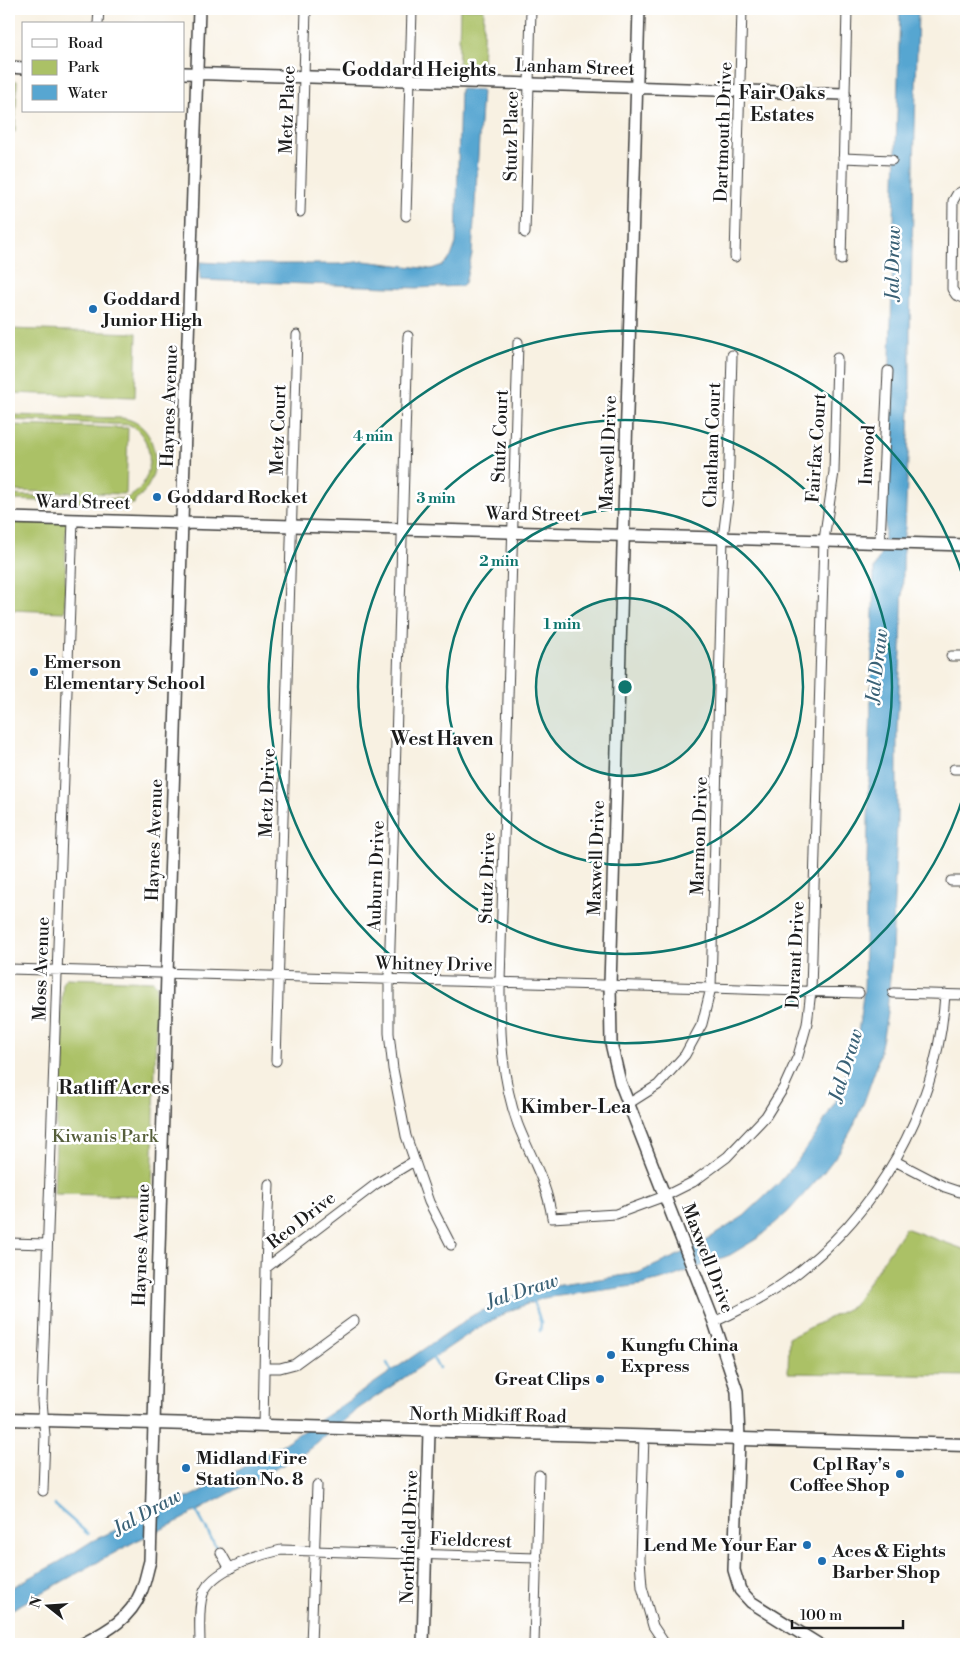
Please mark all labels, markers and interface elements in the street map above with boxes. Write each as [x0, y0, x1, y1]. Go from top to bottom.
legend [22, 22, 185, 112]
text: Road [68, 34, 103, 53]
street label: Lanham Street [515, 54, 636, 81]
text: Park [68, 58, 100, 77]
district label: Goddard Heights [342, 58, 496, 82]
street label: Dartmouth Drive [710, 61, 737, 203]
street label: Metz Place [274, 65, 301, 155]
district label: Fair Oaks Estates [739, 81, 825, 127]
text: Water [67, 84, 108, 103]
street label: Stutz Place [499, 91, 524, 182]
water label: Jal Draw [880, 225, 906, 302]
place label: Goddard Junior High [100, 288, 202, 332]
marker: Goddard Junior High [87, 303, 99, 315]
street label: Haynes Avenue [156, 344, 183, 468]
street label: Chatham Court [699, 381, 726, 508]
street label: Metz Court [265, 383, 292, 476]
street label: Stutz Court [487, 388, 514, 483]
street label: Fairfax Court [801, 392, 832, 504]
street label: Maxwell Drive [595, 395, 622, 511]
street label: Inwood [854, 424, 881, 486]
text: 4 min [353, 427, 394, 446]
place label: Goddard Rocket [167, 486, 308, 509]
text: 3 min [416, 489, 456, 508]
street label: Ward Street [34, 490, 131, 515]
marker: Goddard Rocket [151, 491, 163, 503]
street label: Ward Street [484, 502, 581, 527]
text: 2 min [479, 552, 519, 571]
text: 1 min [543, 615, 581, 634]
water label: Jal Draw [860, 627, 893, 707]
place label: Emerson Elementary School [44, 651, 205, 695]
marker: Emerson Elementary School [28, 666, 40, 678]
centre of rings [616, 678, 634, 696]
district label: West Haven [389, 727, 494, 751]
street label: Metz Drive [254, 748, 281, 838]
street label: Marmon Drive [686, 776, 713, 896]
street label: Haynes Avenue [141, 778, 168, 902]
street label: Maxwell Drive [583, 800, 610, 916]
street label: Auburn Drive [363, 820, 390, 933]
street label: Stutz Drive [474, 832, 501, 924]
street label: Durant Drive [781, 901, 810, 1009]
street label: Moss Avenue [28, 916, 55, 1022]
street label: Whitney Drive [374, 952, 493, 977]
water label: Jal Draw [823, 1026, 868, 1106]
district label: Ratliff Acres [59, 1076, 169, 1100]
district label: Kimber-Lea [521, 1095, 632, 1119]
park label: Kiwanis Park [52, 1125, 160, 1148]
street label: Haynes Avenue [128, 1183, 155, 1307]
street label: Reo Drive [262, 1186, 340, 1254]
street label: Maxwell Drive [676, 1200, 739, 1316]
water label: Jal Draw [481, 1268, 562, 1314]
place label: Kungfu China Express [621, 1334, 739, 1378]
marker: Kungfu China Express [605, 1349, 617, 1361]
place label: Great Clips [495, 1368, 590, 1391]
marker: Great Clips [594, 1373, 606, 1385]
street label: North Midkiff Road [409, 1403, 567, 1428]
place label: Midland Fire Station No. 8 [196, 1447, 308, 1491]
place label: Cpl Ray's Coffee Shop [790, 1453, 890, 1497]
marker: Midland Fire Station No. 8 [180, 1462, 192, 1474]
marker: Cpl Ray's Coffee Shop [894, 1468, 906, 1480]
street label: Northfield Drive [396, 1470, 423, 1604]
water label: Jal Draw [107, 1483, 186, 1541]
street label: Fieldcrest [429, 1528, 513, 1553]
place label: Lend Me Your Ear [644, 1534, 797, 1557]
marker: Lend Me Your Ear [801, 1539, 813, 1551]
place label: Aces & Eights Barber Shop [831, 1540, 946, 1584]
marker: Aces & Eights Barber Shop [816, 1555, 828, 1567]
north arrow [22, 1580, 72, 1630]
text: N [26, 1595, 47, 1610]
scale bar [792, 1598, 904, 1630]
text: 100 m [800, 1606, 842, 1625]

